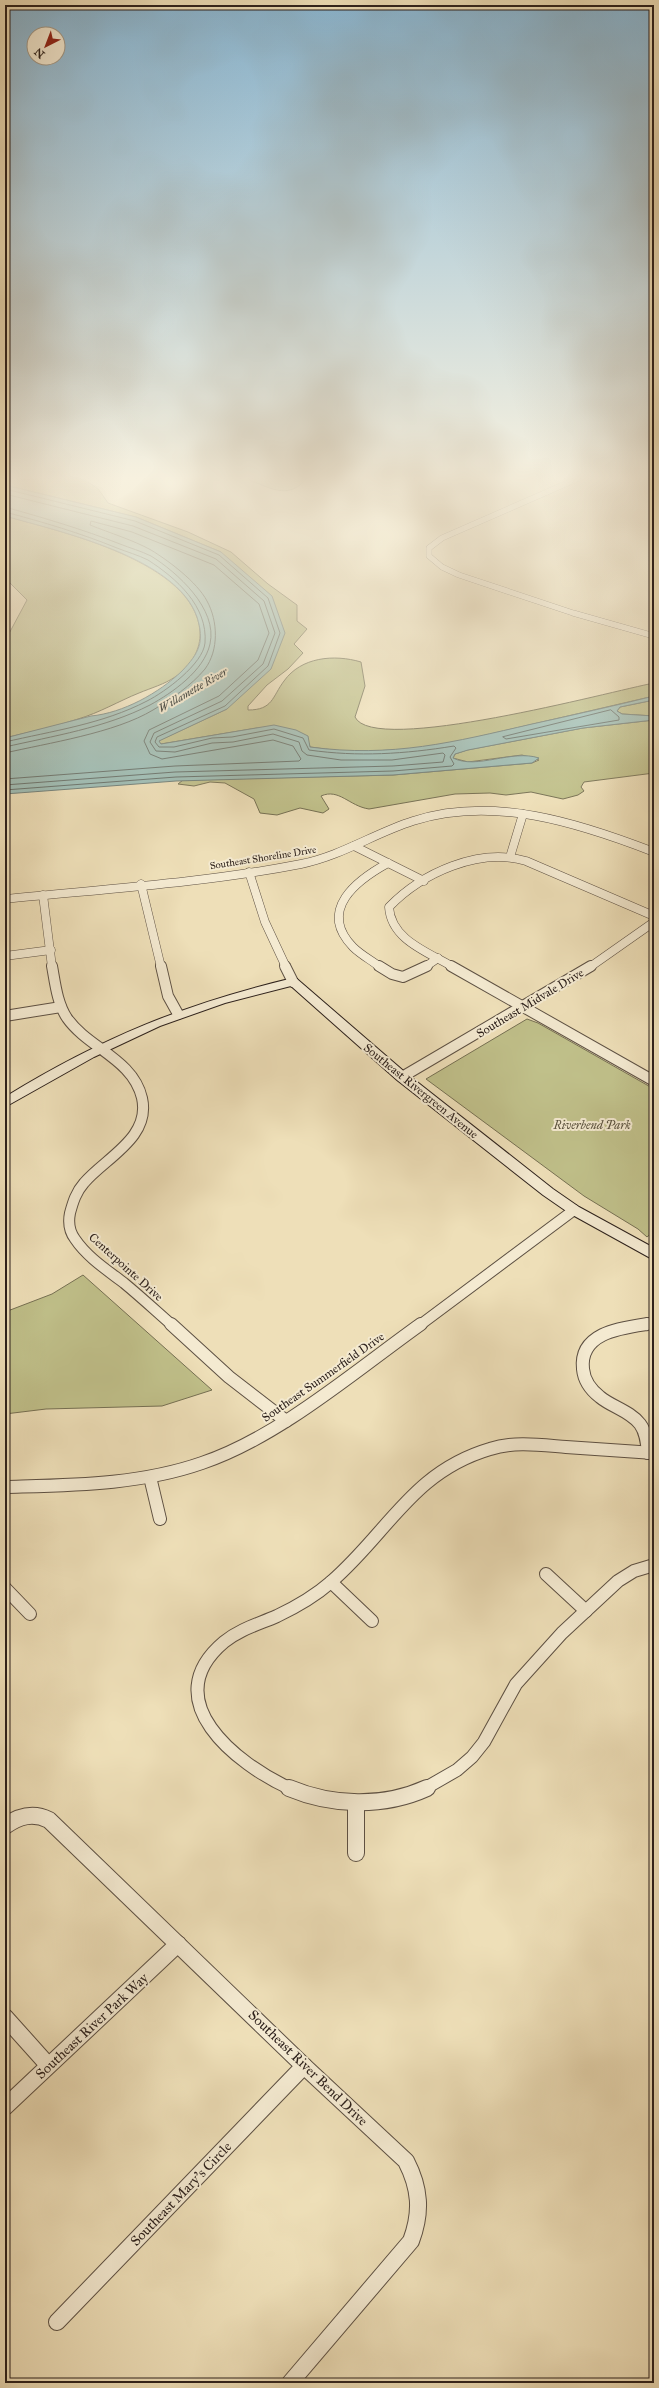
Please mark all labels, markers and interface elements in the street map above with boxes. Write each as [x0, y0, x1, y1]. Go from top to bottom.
north arrow [26, 26, 66, 66]
text: N [31, 45, 47, 61]
water label: Willamette River [156, 664, 231, 715]
street label: Southeast Shoreline Drive [209, 844, 317, 872]
street label: Southeast Midvale Drive [474, 965, 586, 1041]
street label: Southeast Rivergreen Avenue [360, 1040, 481, 1142]
park label: Riverbend Park [553, 1118, 631, 1132]
street label: Centerpointe Drive [86, 1230, 166, 1304]
street label: Southeast Summerfield Drive [259, 1329, 387, 1425]
street label: Southeast River Park Way [32, 1969, 152, 2083]
street label: Southeast River Bend Drive [245, 2007, 371, 2130]
street label: Southeast Mary's Circle [127, 2138, 235, 2250]

